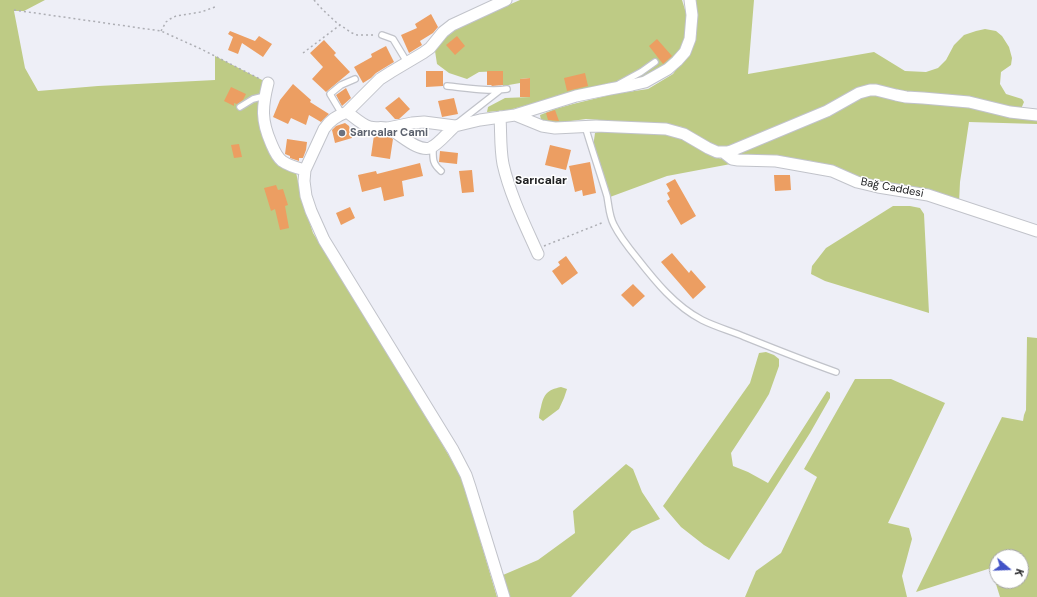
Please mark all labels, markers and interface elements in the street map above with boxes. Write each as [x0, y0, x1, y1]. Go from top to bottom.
place label: Sarıcalar Cami [350, 126, 428, 140]
marker: Sarıcalar Cami [337, 128, 347, 138]
district label: Sarıcalar [515, 174, 567, 188]
street label: Bağ Caddesi [859, 175, 925, 201]
north arrow [989, 549, 1029, 589]
text: K [1012, 567, 1027, 578]

